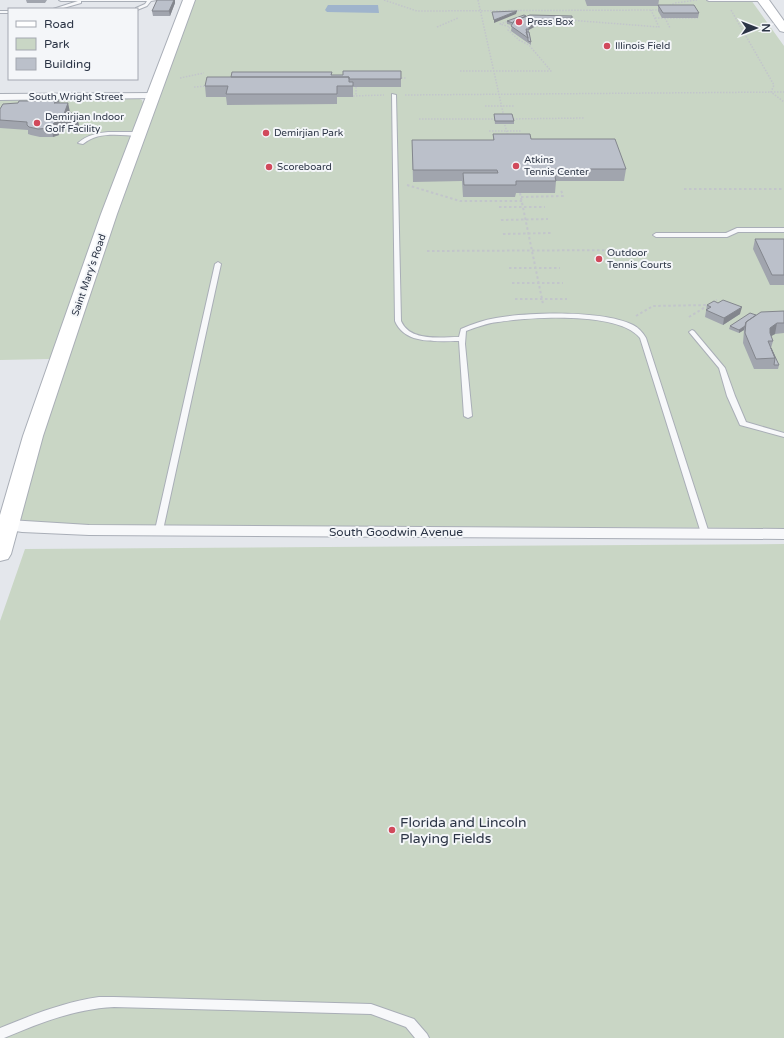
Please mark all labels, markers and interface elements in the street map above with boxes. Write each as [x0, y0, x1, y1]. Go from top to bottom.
legend [8, 8, 138, 80]
north arrow [736, 8, 776, 48]
place label: Press Box [527, 16, 573, 28]
text: Road [44, 17, 74, 31]
marker: Press Box [514, 17, 524, 27]
text: N [759, 24, 772, 32]
text: Park [44, 37, 70, 51]
place label: Illinois Field [615, 40, 670, 52]
marker: Illinois Field [602, 41, 612, 51]
text: Building [44, 57, 91, 71]
street label: South Wright Street [29, 91, 123, 103]
place label: Demirjian Indoor Golf Facility [45, 111, 124, 135]
marker: Demirjian Indoor Golf Facility [32, 118, 42, 128]
place label: Demirjian Park [274, 127, 344, 139]
marker: Demirjian Park [261, 128, 271, 138]
place label: Atkins Tennis Center [524, 154, 589, 178]
place label: Scoreboard [277, 161, 332, 173]
marker: Atkins Tennis Center [511, 161, 521, 171]
marker: Scoreboard [264, 162, 274, 172]
street label: Saint Mary's Road [69, 232, 109, 318]
place label: Outdoor Tennis Courts [607, 247, 672, 271]
marker: Outdoor Tennis Courts [594, 254, 604, 264]
street label: South Goodwin Avenue [329, 525, 463, 539]
place label: Florida and Lincoln Playing Fields [400, 814, 526, 847]
marker: Florida and Lincoln Playing Fields [387, 825, 397, 835]

